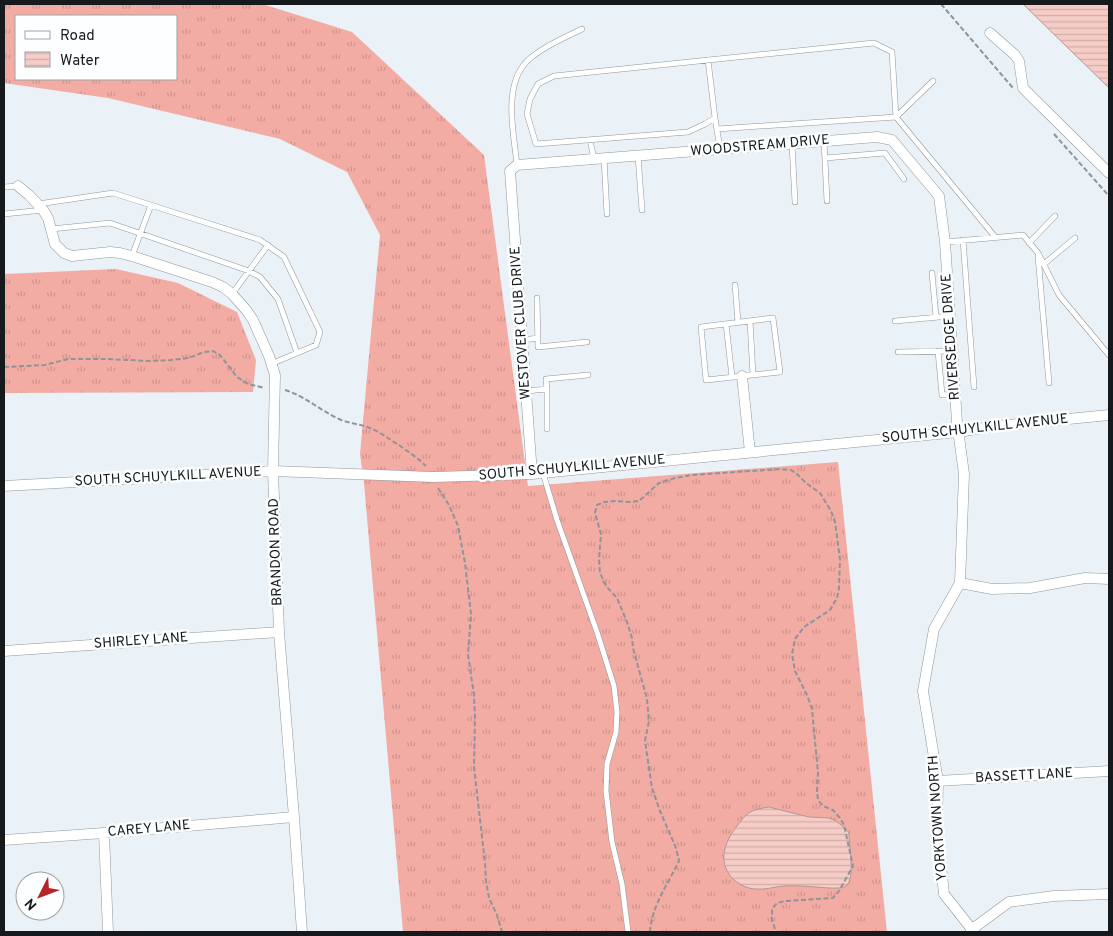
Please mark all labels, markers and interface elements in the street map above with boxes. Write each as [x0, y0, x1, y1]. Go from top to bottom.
legend [15, 15, 178, 80]
text: Road [60, 27, 95, 46]
text: Water [60, 52, 100, 71]
street label: WOODSTREAM DRIVE [690, 131, 830, 161]
street label: WESTOVER CLUB DRIVE [507, 246, 535, 400]
street label: RIVERSEDGE DRIVE [938, 273, 964, 401]
street label: SOUTH SCHUYLKILL AVENUE [881, 411, 1069, 447]
street label: SOUTH SCHUYLKILL AVENUE [478, 451, 666, 485]
street label: SOUTH SCHUYLKILL AVENUE [74, 464, 262, 490]
street label: BRANDON ROAD [266, 498, 286, 606]
street label: SHIRLEY LANE [93, 629, 189, 653]
street label: YORKTOWN NORTH [925, 754, 951, 882]
street label: BASSETT LANE [975, 765, 1073, 787]
street label: CAREY LANE [107, 817, 191, 841]
north arrow [15, 871, 65, 921]
text: N [22, 894, 41, 913]

